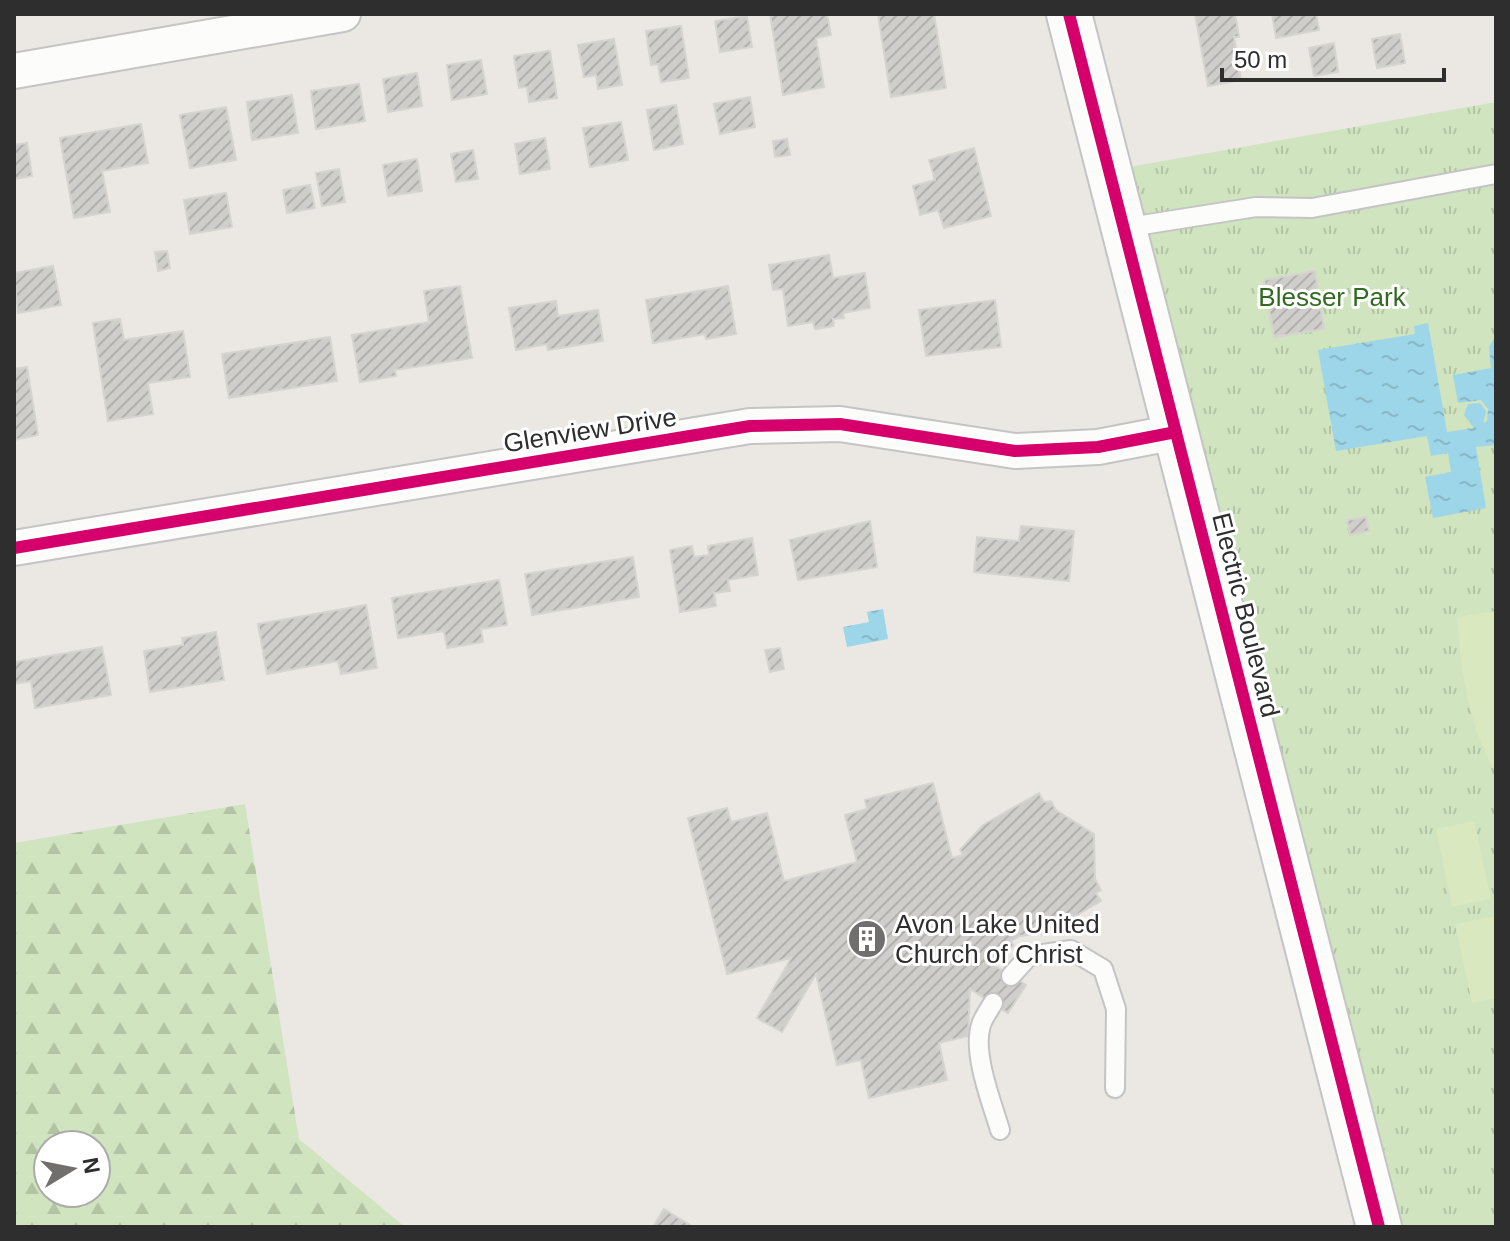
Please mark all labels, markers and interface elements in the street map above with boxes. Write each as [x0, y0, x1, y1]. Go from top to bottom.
scale bar [1222, 32, 1444, 82]
text: 50 m [1234, 46, 1287, 73]
park label: Blesser Park [1258, 282, 1407, 312]
street label: Glenview Drive [501, 402, 679, 458]
street label: Electric Boulevard [1206, 510, 1286, 720]
place label: Avon Lake United Church of Christ [895, 909, 1100, 969]
building icon: Avon Lake United Church of Christ [846, 918, 888, 960]
north arrow [32, 1129, 112, 1209]
text: N [78, 1156, 105, 1176]

